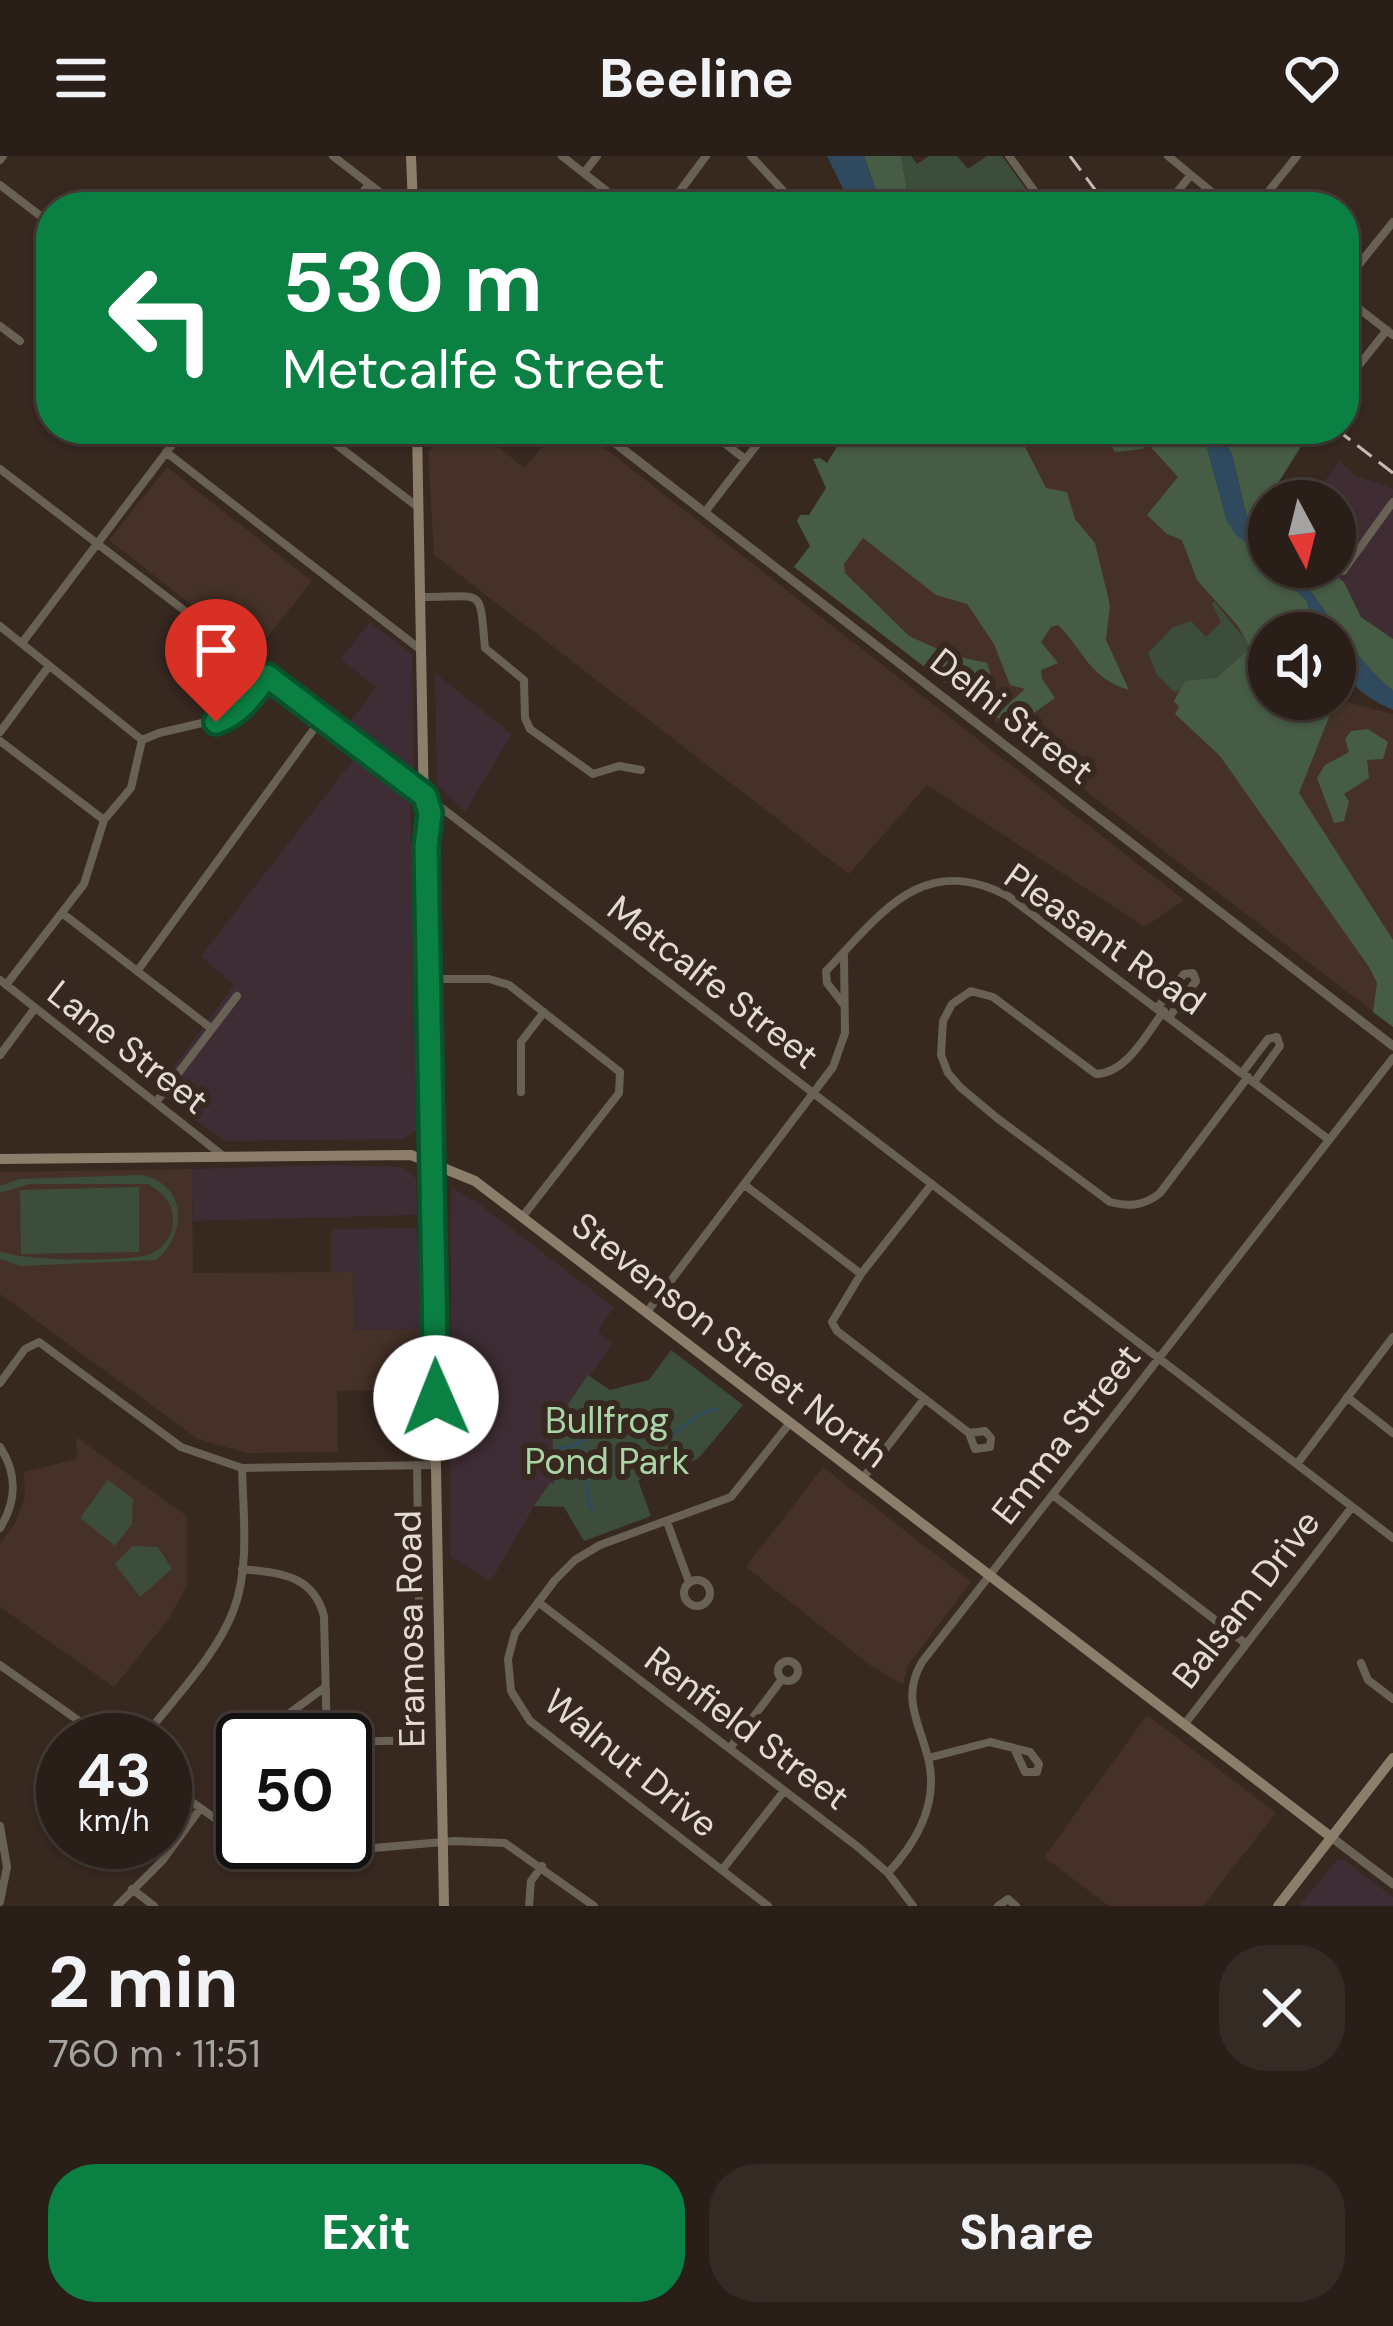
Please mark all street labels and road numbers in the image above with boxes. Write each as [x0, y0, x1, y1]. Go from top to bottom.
street label: Delhi Street [921, 638, 1103, 794]
street label: Pleasant Road [995, 852, 1215, 1026]
street label: Metcalfe Street [598, 885, 828, 1079]
street label: Lane Street [38, 970, 218, 1124]
street label: Stevenson Street North [562, 1202, 898, 1478]
street label: Emma Street [981, 1335, 1151, 1533]
street label: Balsam Drive [1162, 1500, 1330, 1698]
street label: Eramosa Road [384, 1510, 436, 1748]
street label: Renfield Street [635, 1636, 859, 1820]
street label: Walnut Drive [534, 1678, 728, 1848]

